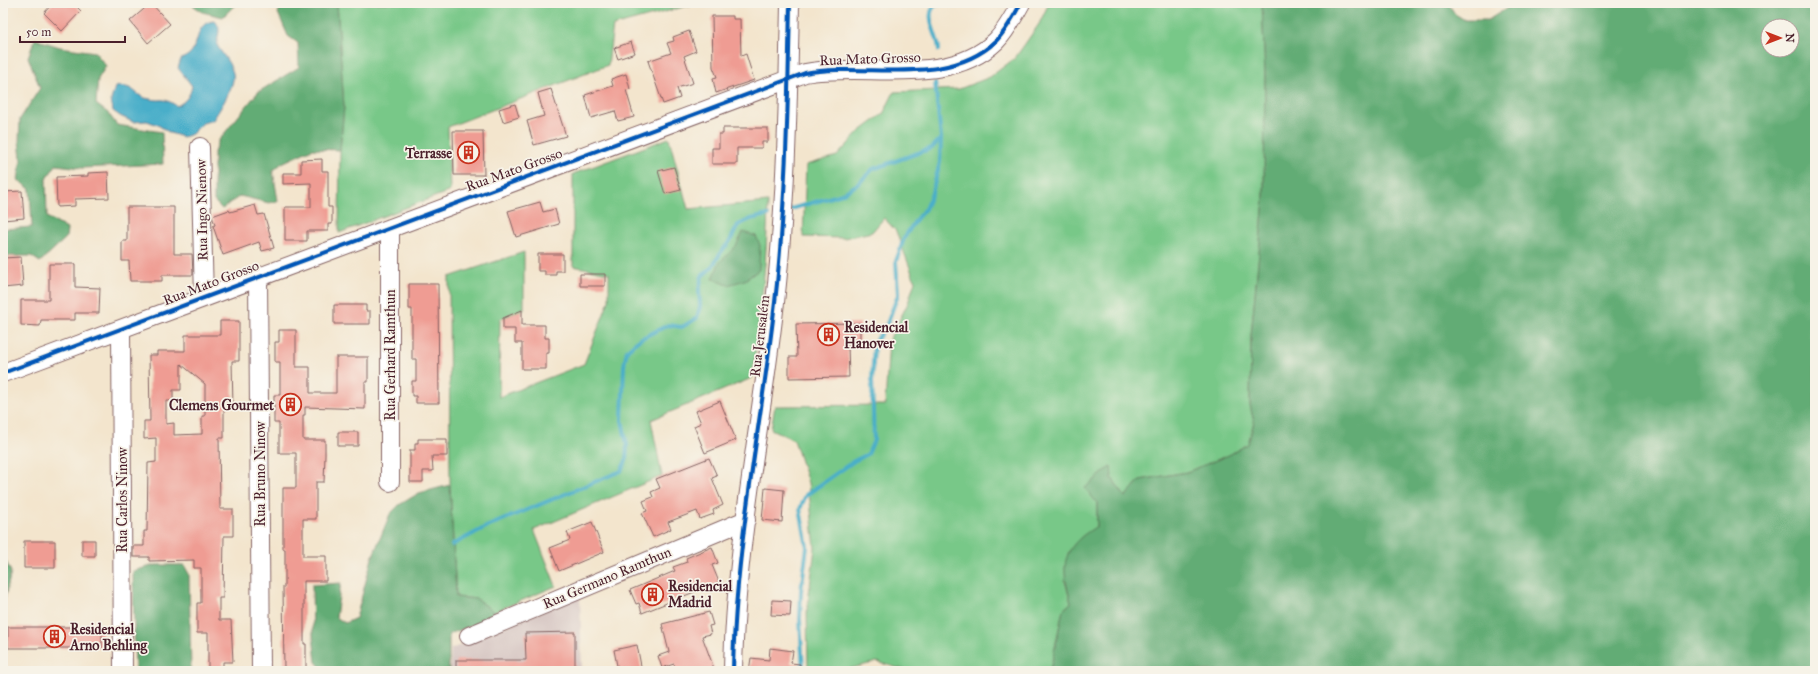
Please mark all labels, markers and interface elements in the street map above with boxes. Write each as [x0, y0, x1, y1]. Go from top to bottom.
scale bar [20, 18, 125, 44]
north arrow [1760, 18, 1800, 58]
text: 50 m [26, 25, 51, 39]
text: N [1783, 33, 1796, 43]
street label: Rua Mato Grosso [819, 49, 921, 69]
building icon: Terrasse [455, 140, 481, 166]
place label: Terrasse [404, 145, 452, 162]
street label: Rua Mato Grosso [463, 145, 565, 195]
street label: Rua Ingo Nienow [193, 158, 211, 261]
street label: Rua Mato Grosso [161, 257, 261, 309]
street label: Rua Gerhard Ramthun [382, 289, 399, 421]
street label: Rua Jerusalém [747, 294, 774, 378]
place label: Residencial Hanover [844, 319, 910, 352]
building icon: Residencial Hanover [815, 322, 841, 348]
building icon: Clemens Gourmet [277, 392, 303, 418]
place label: Clemens Gourmet [169, 397, 274, 414]
street label: Rua Bruno Ninow [252, 420, 269, 527]
street label: Rua Carlos Ninow [114, 447, 131, 553]
street label: Rua Germano Ramthun [540, 543, 674, 613]
place label: Residencial Madrid [668, 578, 734, 611]
building icon: Residencial Madrid [640, 581, 666, 607]
place label: Residencial Arno Behling [69, 621, 147, 655]
building icon: Residencial Arno Behling [42, 624, 68, 650]

